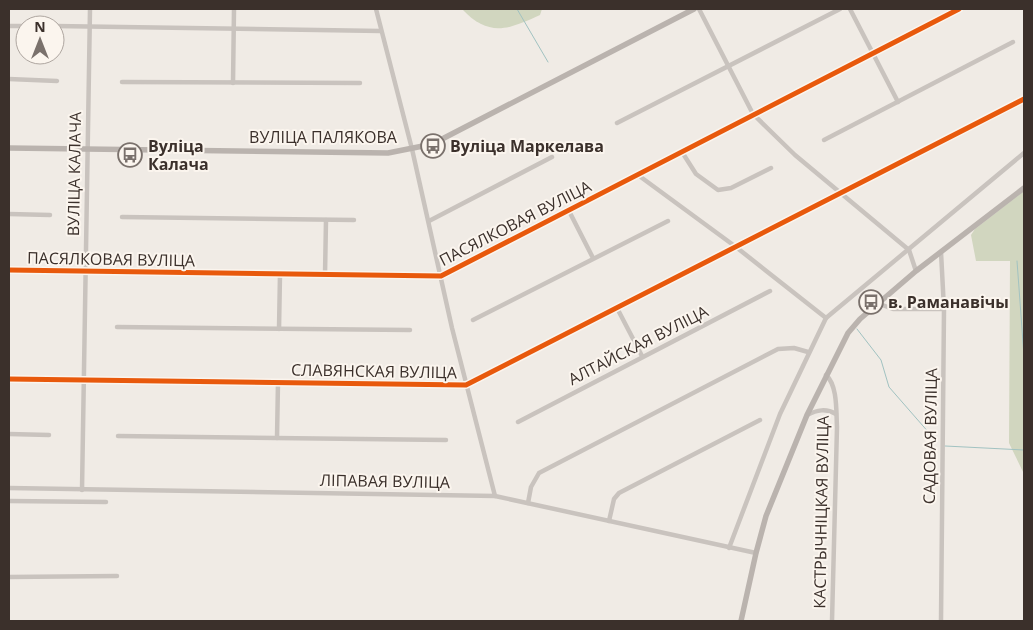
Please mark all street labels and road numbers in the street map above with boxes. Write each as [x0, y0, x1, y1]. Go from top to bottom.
street label: ВУЛІЦА КАЛАЧА [62, 111, 86, 236]
street label: ВУЛІЦА ПАЛЯКОВА [249, 126, 398, 148]
street label: ПАСЯЛКОВАЯ ВУЛІЦА [435, 175, 596, 271]
street label: ПАСЯЛКОВАЯ ВУЛІЦА [27, 247, 196, 271]
street label: АЛТАЙСКАЯ ВУЛІЦА [564, 300, 713, 390]
street label: СЛАВЯНСКАЯ ВУЛІЦА [291, 359, 458, 383]
street label: САДОВАЯ ВУЛІЦА [918, 367, 942, 504]
street label: КАСТРЫЧНІЦКАЯ ВУЛІЦА [808, 414, 834, 609]
street label: ЛІПАВАЯ ВУЛІЦА [320, 469, 451, 493]

